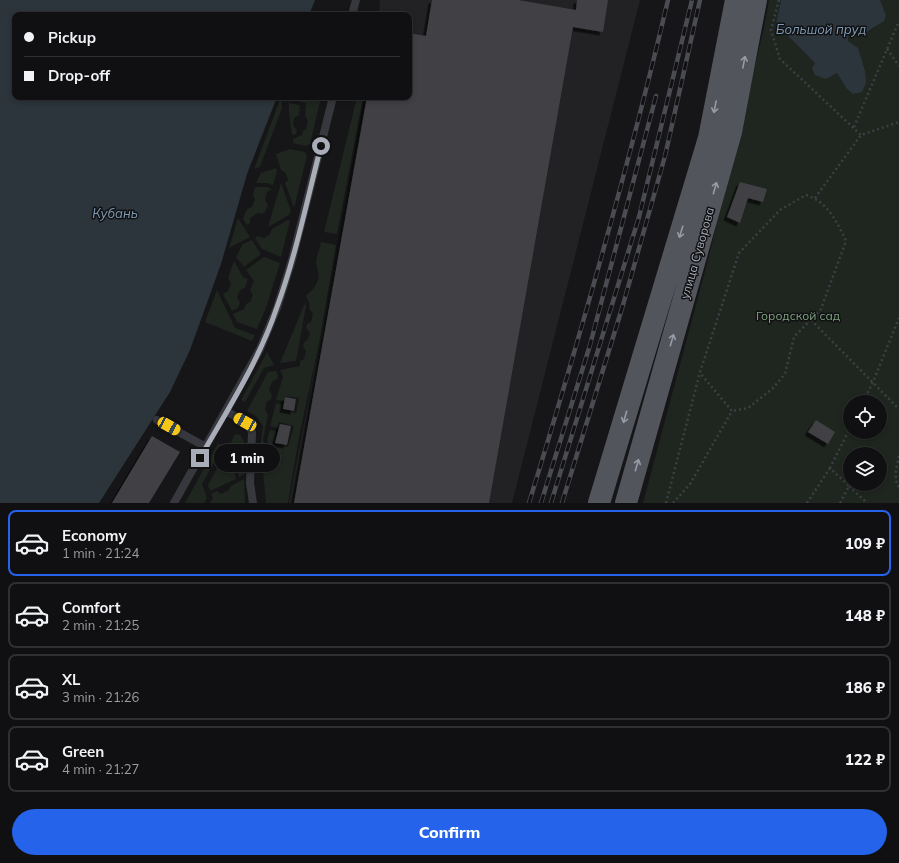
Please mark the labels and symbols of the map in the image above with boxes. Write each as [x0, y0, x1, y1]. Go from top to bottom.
water label: Большой пруд [776, 21, 866, 37]
one-way arrow [740, 56, 748, 69]
one-way arrow [711, 100, 719, 113]
route start [312, 137, 330, 155]
one-way arrow [712, 182, 719, 195]
water label: Кубань [92, 205, 138, 221]
street label: улица Суворова [677, 205, 717, 301]
one-way arrow [677, 226, 684, 239]
park label: Городской сад [756, 308, 840, 323]
one-way arrow [669, 334, 676, 347]
car [232, 411, 258, 433]
one-way arrow [621, 411, 628, 424]
car [156, 415, 182, 437]
callout: 1 min [214, 444, 280, 472]
route end [191, 449, 209, 467]
one-way arrow [633, 459, 641, 472]

